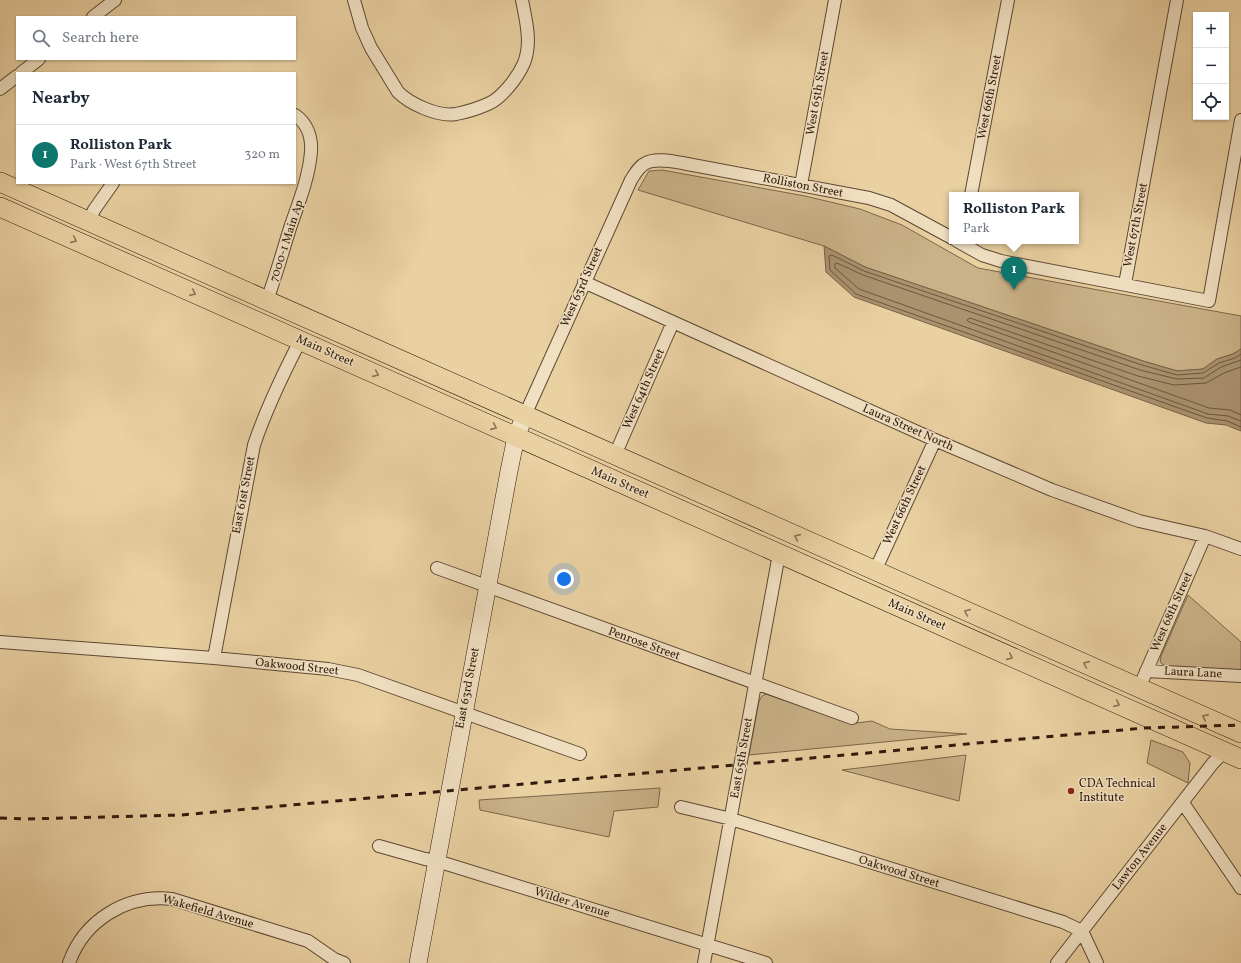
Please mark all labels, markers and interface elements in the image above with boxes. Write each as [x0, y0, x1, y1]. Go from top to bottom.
map controls [1193, 12, 1229, 120]
button: + [1193, 12, 1229, 48]
search box [16, 16, 296, 60]
icon: search [30, 27, 52, 49]
text: Search here [62, 28, 139, 49]
button: − [1193, 48, 1229, 84]
street label: West 65th Street [803, 49, 833, 137]
street label: West 66th Street [974, 53, 1006, 141]
button: locate [1193, 84, 1229, 120]
text: Nearby [32, 87, 90, 110]
text: Rolliston Park [70, 135, 172, 156]
text: 1 [42, 146, 48, 164]
text: 320 m [245, 146, 280, 164]
text: Park · West 67th Street [70, 156, 197, 174]
street label: Rolliston Street [761, 170, 845, 202]
street label: West 67th Street [1120, 181, 1152, 269]
popup [949, 192, 1079, 244]
street label: 7000-1 Main Ap [266, 198, 308, 284]
text: Rolliston Park [963, 199, 1065, 220]
text: Park [963, 220, 990, 238]
one-way arrow [70, 235, 77, 243]
street label: West 63rd Street [557, 244, 607, 330]
pin: 1 [1001, 257, 1027, 290]
one-way arrow [188, 288, 196, 296]
street label: Main Street [294, 331, 356, 371]
street label: West 64th Street [619, 346, 669, 432]
one-way arrow [371, 369, 379, 377]
street label: Laura Street North [860, 401, 956, 455]
one-way arrow [490, 422, 498, 430]
street label: East 61st Street [229, 455, 259, 535]
street label: Main Street [589, 463, 651, 503]
street label: West 66th Street [880, 463, 930, 547]
one-way arrow [794, 533, 801, 541]
your location [554, 569, 574, 589]
street label: West 68th Street [1147, 570, 1197, 654]
street label: Main Street [886, 595, 948, 635]
one-way arrow [964, 609, 972, 617]
street label: Penrose Street [606, 624, 682, 664]
street label: East 63rd Street [452, 646, 484, 730]
one-way arrow [1007, 652, 1014, 660]
street label: Oakwood Street [254, 655, 340, 679]
one-way arrow [1083, 661, 1090, 669]
street label: Laura Lane [1163, 663, 1223, 683]
one-way arrow [1113, 699, 1121, 707]
one-way arrow [1202, 714, 1210, 722]
street label: East 65th Street [727, 716, 757, 800]
place label: CDA Technical Institute [1079, 776, 1156, 806]
marker: CDA Technical Institute [1066, 786, 1076, 796]
street label: Lawton Avenue [1109, 820, 1171, 894]
street label: Oakwood Street [857, 852, 941, 892]
street label: Wilder Avenue [532, 884, 612, 922]
street label: Wakefield Avenue [160, 891, 256, 933]

